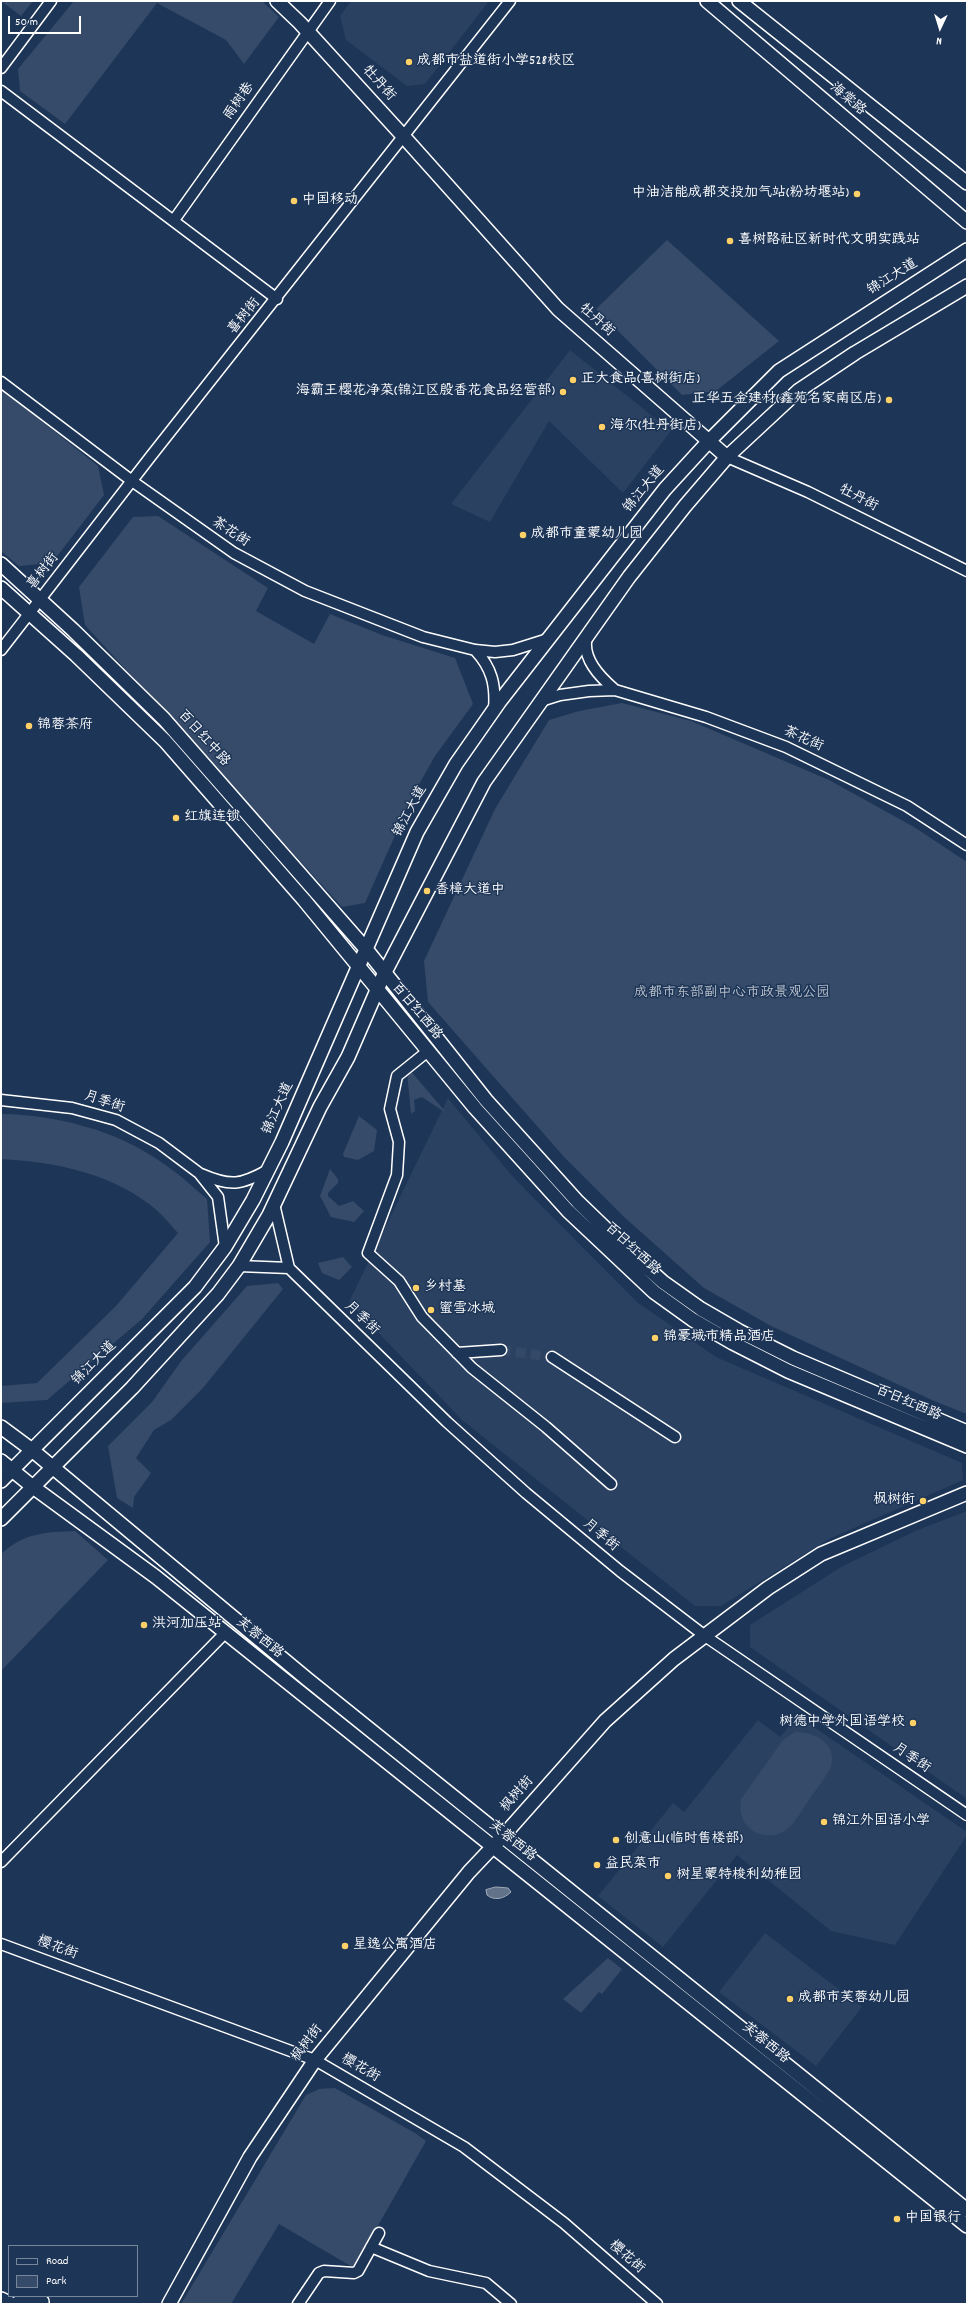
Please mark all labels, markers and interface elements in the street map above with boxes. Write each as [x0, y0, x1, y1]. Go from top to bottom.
scale bar [10, 8, 83, 34]
north arrow [920, 8, 960, 48]
text: 50 m [15, 14, 38, 31]
text: N [936, 32, 942, 48]
place label: 成都市盐道街小学528校区 [417, 54, 575, 70]
marker: 成都市盐道街小学528校区 [404, 57, 414, 67]
street label: 牡丹街 [358, 63, 398, 105]
street label: 雨树巷 [221, 80, 259, 124]
street label: 海棠路 [826, 80, 868, 120]
place label: 中油洁能成都交投加气站(粉坊堰站) [632, 186, 849, 202]
marker: 中油洁能成都交投加气站(粉坊堰站) [852, 189, 862, 199]
place label: 中国移动 [302, 193, 358, 209]
marker: 中国移动 [289, 196, 299, 206]
place label: 喜树路社区新时代文明实践站 [738, 233, 920, 249]
marker: 喜树路社区新时代文明实践站 [725, 236, 735, 246]
street label: 锦江大道 [865, 256, 921, 300]
street label: 喜树街 [225, 295, 265, 339]
street label: 牡丹街 [575, 301, 617, 341]
place label: 正大食品(喜树街店) [581, 372, 700, 388]
marker: 正大食品(喜树街店) [568, 375, 578, 385]
place label: 海霸王樱花净菜(锦江区殷香花食品经营部) [296, 384, 555, 400]
marker: 海霸王樱花净菜(锦江区殷香花食品经营部) [558, 387, 568, 397]
place label: 正华五金建材(鑫苑名家南区店) [692, 392, 881, 408]
marker: 正华五金建材(鑫苑名家南区店) [884, 395, 894, 405]
place label: 海尔(牡丹街店) [610, 419, 701, 435]
marker: 海尔(牡丹街店) [597, 422, 607, 432]
street label: 锦江大道 [621, 463, 669, 517]
street label: 牡丹街 [835, 482, 881, 516]
street label: 茶花街 [208, 515, 252, 551]
place label: 成都市童蒙幼儿园 [531, 527, 643, 543]
marker: 成都市童蒙幼儿园 [518, 530, 528, 540]
street label: 喜树街 [24, 550, 64, 594]
street label: 百日红中路 [173, 707, 233, 771]
place label: 锦蓉茶府 [37, 718, 93, 734]
marker: 锦蓉茶府 [24, 721, 34, 731]
street label: 茶花街 [780, 724, 826, 756]
street label: 锦江大道 [390, 783, 432, 841]
place label: 红旗连锁 [184, 810, 240, 826]
marker: 红旗连锁 [171, 813, 181, 823]
place label: 香樟大道中 [435, 883, 505, 899]
marker: 香樟大道中 [422, 886, 432, 896]
street label: 百日红西路 [387, 980, 445, 1044]
park label: 成都市东部副中心市政景观公园 [634, 986, 830, 1002]
street label: 锦江大道 [260, 1080, 298, 1138]
street label: 月季街 [81, 1089, 127, 1117]
street label: 百日红西路 [601, 1220, 663, 1280]
place label: 乡村基 [424, 1280, 466, 1296]
marker: 乡村基 [411, 1283, 421, 1293]
street label: 月季街 [340, 1298, 382, 1340]
place label: 蜜雪冰城 [439, 1302, 495, 1318]
marker: 蜜雪冰城 [426, 1305, 436, 1315]
place label: 锦豪城市精品酒店 [663, 1330, 775, 1346]
marker: 锦豪城市精品酒店 [650, 1333, 660, 1343]
street label: 锦江大道 [69, 1338, 121, 1390]
street label: 百日红西路 [873, 1383, 943, 1425]
place label: 枫树街 [873, 1493, 915, 1509]
marker: 枫树街 [918, 1496, 928, 1506]
street label: 月季街 [579, 1516, 621, 1556]
street label: 芙蓉西路 [232, 1615, 286, 1663]
place label: 洪河加压站 [152, 1617, 222, 1633]
marker: 洪河加压站 [139, 1620, 149, 1630]
place label: 树德中学外国语学校 [779, 1715, 905, 1731]
marker: 树德中学外国语学校 [908, 1718, 918, 1728]
street label: 月季街 [889, 1740, 933, 1778]
street label: 枫树街 [498, 1774, 538, 1816]
place label: 锦江外国语小学 [832, 1814, 930, 1830]
marker: 锦江外国语小学 [819, 1817, 829, 1827]
street label: 芙蓉西路 [485, 1818, 539, 1866]
place label: 创意山(临时售楼部) [624, 1832, 743, 1848]
marker: 创意山(临时售楼部) [611, 1835, 621, 1845]
place label: 益民菜市 [605, 1857, 661, 1873]
marker: 益民菜市 [592, 1860, 602, 1870]
place label: 树星蒙特梭利幼稚园 [676, 1868, 802, 1884]
marker: 树星蒙特梭利幼稚园 [663, 1871, 673, 1881]
street label: 樱花街 [34, 1934, 80, 1964]
place label: 星逸公寓酒店 [353, 1938, 437, 1954]
marker: 星逸公寓酒店 [340, 1941, 350, 1951]
place label: 成都市芙蓉幼儿园 [798, 1991, 910, 2007]
marker: 成都市芙蓉幼儿园 [785, 1994, 795, 2004]
street label: 芙蓉西路 [738, 2020, 792, 2068]
street label: 枫树街 [289, 2022, 327, 2066]
street label: 樱花街 [338, 2051, 382, 2087]
place label: 中国银行 [905, 2211, 961, 2227]
marker: 中国银行 [892, 2214, 902, 2224]
street label: 樱花街 [605, 2238, 647, 2278]
legend [8, 2245, 138, 2297]
text: Road [46, 2253, 68, 2270]
text: Park [46, 2273, 66, 2290]

